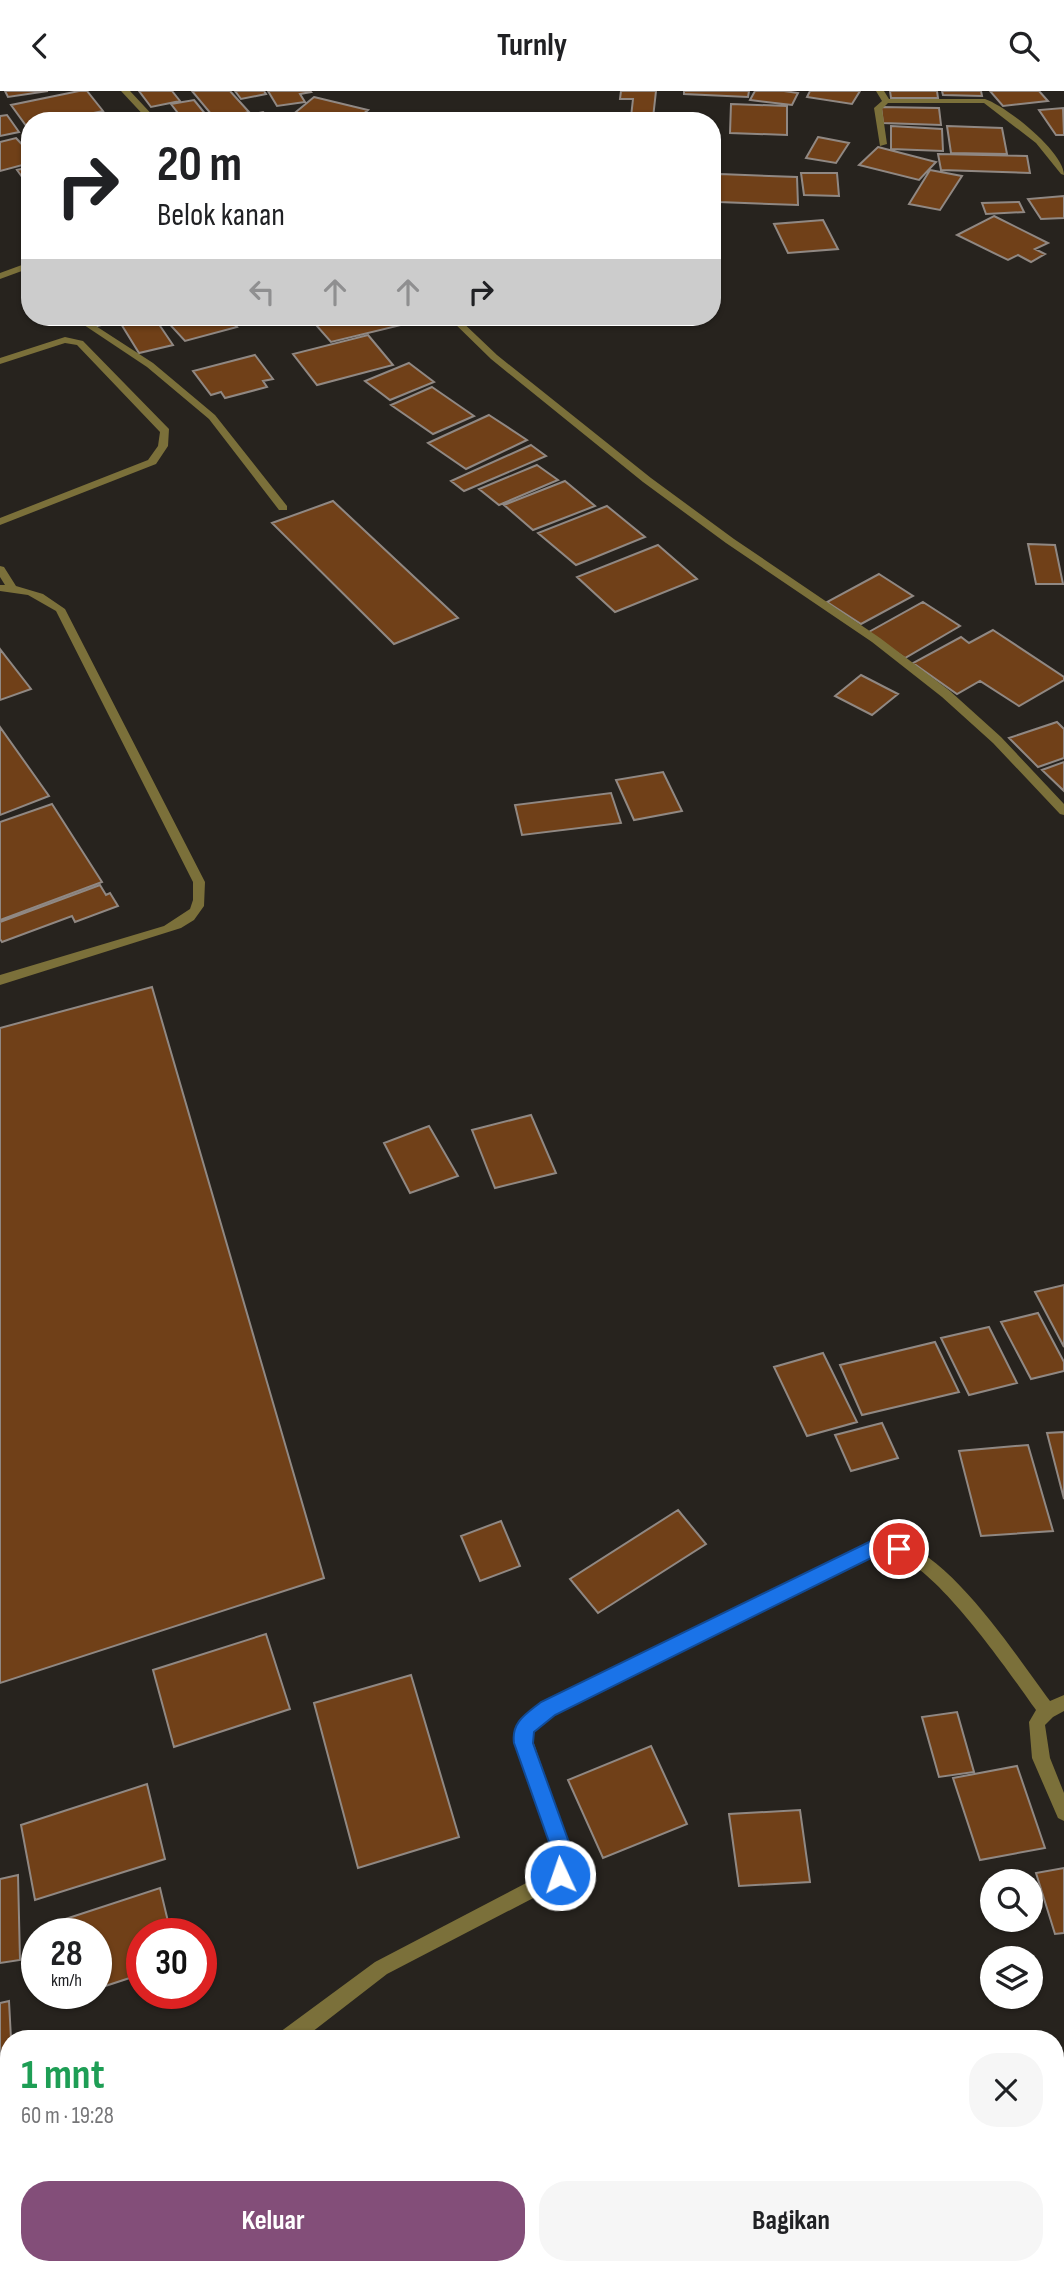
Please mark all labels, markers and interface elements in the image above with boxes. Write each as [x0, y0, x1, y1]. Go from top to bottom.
text: Turnly [497, 26, 567, 65]
icon: back [21, 27, 59, 65]
icon: search [1005, 27, 1043, 65]
text: 20 m [157, 136, 242, 195]
icon: right [42, 140, 133, 231]
text: Belok kanan [157, 196, 285, 235]
icon: left [243, 273, 281, 311]
icon: ahead [316, 273, 354, 311]
icon: ahead [389, 273, 427, 311]
icon: right [462, 273, 500, 311]
pin [869, 1519, 929, 1579]
icon: arrive [880, 1530, 918, 1568]
position arrow [523, 1838, 597, 1912]
map controls [980, 1869, 1043, 2009]
button: search [980, 1869, 1043, 1932]
speed limit sign: 30 [126, 1918, 217, 2009]
text: 28 [51, 1933, 82, 1976]
button: layers [980, 1946, 1043, 2009]
text: km/h [51, 1970, 82, 1991]
text: 1 mnt [21, 2050, 105, 2101]
button: close [969, 2053, 1043, 2127]
text: 60 m · 19:28 [21, 2102, 114, 2130]
button: Keluar [21, 2181, 525, 2261]
button: Bagikan [539, 2181, 1043, 2261]

